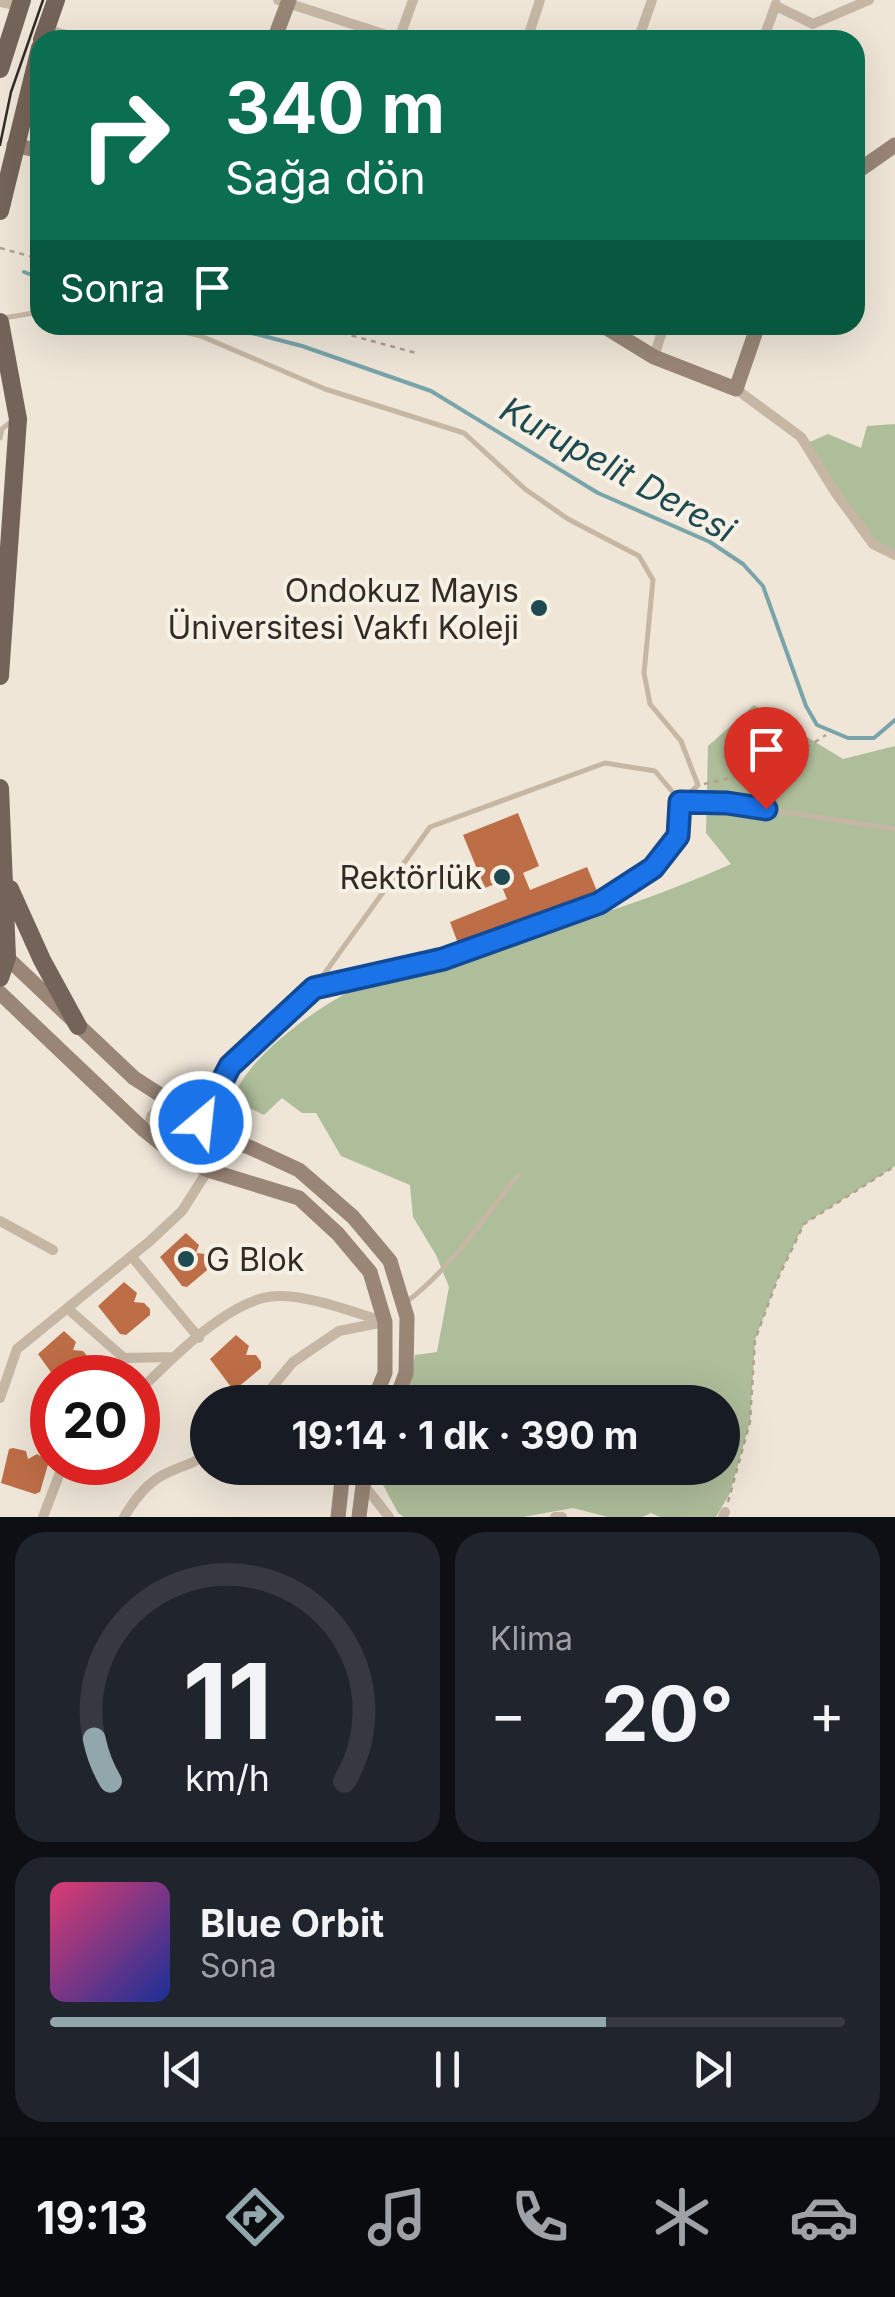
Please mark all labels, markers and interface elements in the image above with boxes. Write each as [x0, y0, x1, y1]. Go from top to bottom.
text: 340 m [225, 65, 445, 150]
icon: right [60, 70, 190, 200]
text: Sağa dön [225, 150, 426, 205]
icon: arrive [185, 260, 240, 315]
text: Sonra [60, 265, 165, 311]
water label: Kurupelit Deresi [493, 387, 744, 552]
place label: Ondokuz Mayıs Üniversitesi Vakfı Koleji [167, 571, 519, 647]
marker: Ondokuz Mayıs Üniversitesi Vakfı Koleji [528, 597, 550, 619]
pin [724, 707, 809, 810]
icon: arrive [739, 722, 794, 777]
place label: Rektörlük [340, 858, 482, 897]
marker: Rektörlük [491, 866, 513, 888]
position arrow [149, 1070, 253, 1174]
place label: G Blok [206, 1240, 305, 1279]
marker: G Blok [175, 1248, 197, 1270]
speed limit sign: 20 [30, 1355, 160, 1485]
text: 19:14 · 1 dk · 390 m [291, 1412, 639, 1458]
text: Klima [490, 1619, 573, 1658]
text: 11 [183, 1638, 272, 1764]
text: 20° [601, 1668, 734, 1759]
text: − [490, 1681, 526, 1747]
text: + [809, 1681, 845, 1747]
text: km/h [185, 1756, 270, 1800]
text: Blue Orbit [200, 1900, 384, 1946]
text: Sona [200, 1946, 277, 1985]
icon: previous [155, 2042, 210, 2097]
icon: pause [420, 2042, 475, 2097]
icon: next [685, 2042, 740, 2097]
icon: directions [220, 2182, 290, 2252]
icon: music [362, 2182, 432, 2252]
icon: phone [505, 2182, 575, 2252]
icon: climate [647, 2182, 717, 2252]
icon: car [789, 2182, 859, 2252]
text: 19:13 [36, 2190, 148, 2245]

